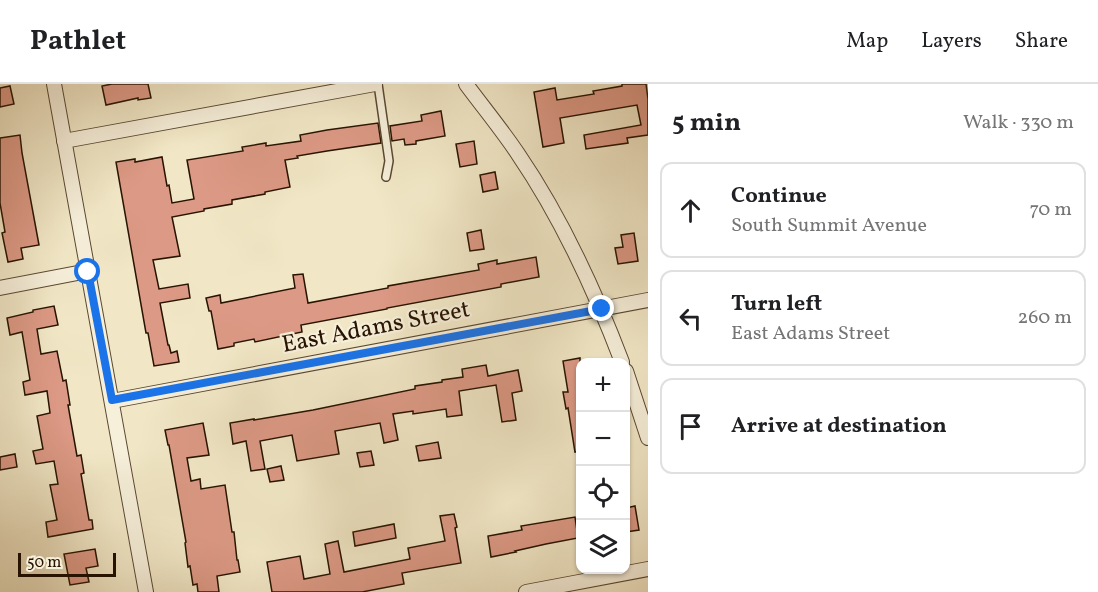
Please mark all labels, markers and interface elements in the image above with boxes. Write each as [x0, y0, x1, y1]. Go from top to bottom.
text: Pathlet [30, 22, 126, 61]
text: Map [846, 27, 888, 56]
text: Layers [921, 27, 982, 56]
text: Share [1015, 27, 1068, 56]
text: 5 min [672, 105, 741, 141]
text: Walk · 330 m [963, 109, 1074, 137]
text: Continue [731, 181, 827, 212]
icon: ahead [674, 194, 707, 227]
text: 70 m [1029, 196, 1072, 224]
text: South Summit Avenue [731, 212, 927, 240]
route start [74, 258, 100, 284]
text: Turn left [731, 289, 822, 320]
street label: East Adams Street [279, 293, 473, 363]
route end [588, 295, 614, 321]
icon: left [674, 302, 707, 335]
text: 260 m [1017, 304, 1072, 332]
text: East Adams Street [731, 320, 890, 348]
map controls [576, 358, 630, 574]
button: + [576, 358, 630, 412]
icon: arrive [674, 410, 707, 443]
text: Arrive at destination [731, 411, 947, 442]
button: − [576, 412, 630, 466]
button: locate [576, 466, 630, 520]
button: layers [576, 520, 630, 574]
scale bar [18, 550, 116, 578]
text: 50 m [27, 552, 61, 574]

